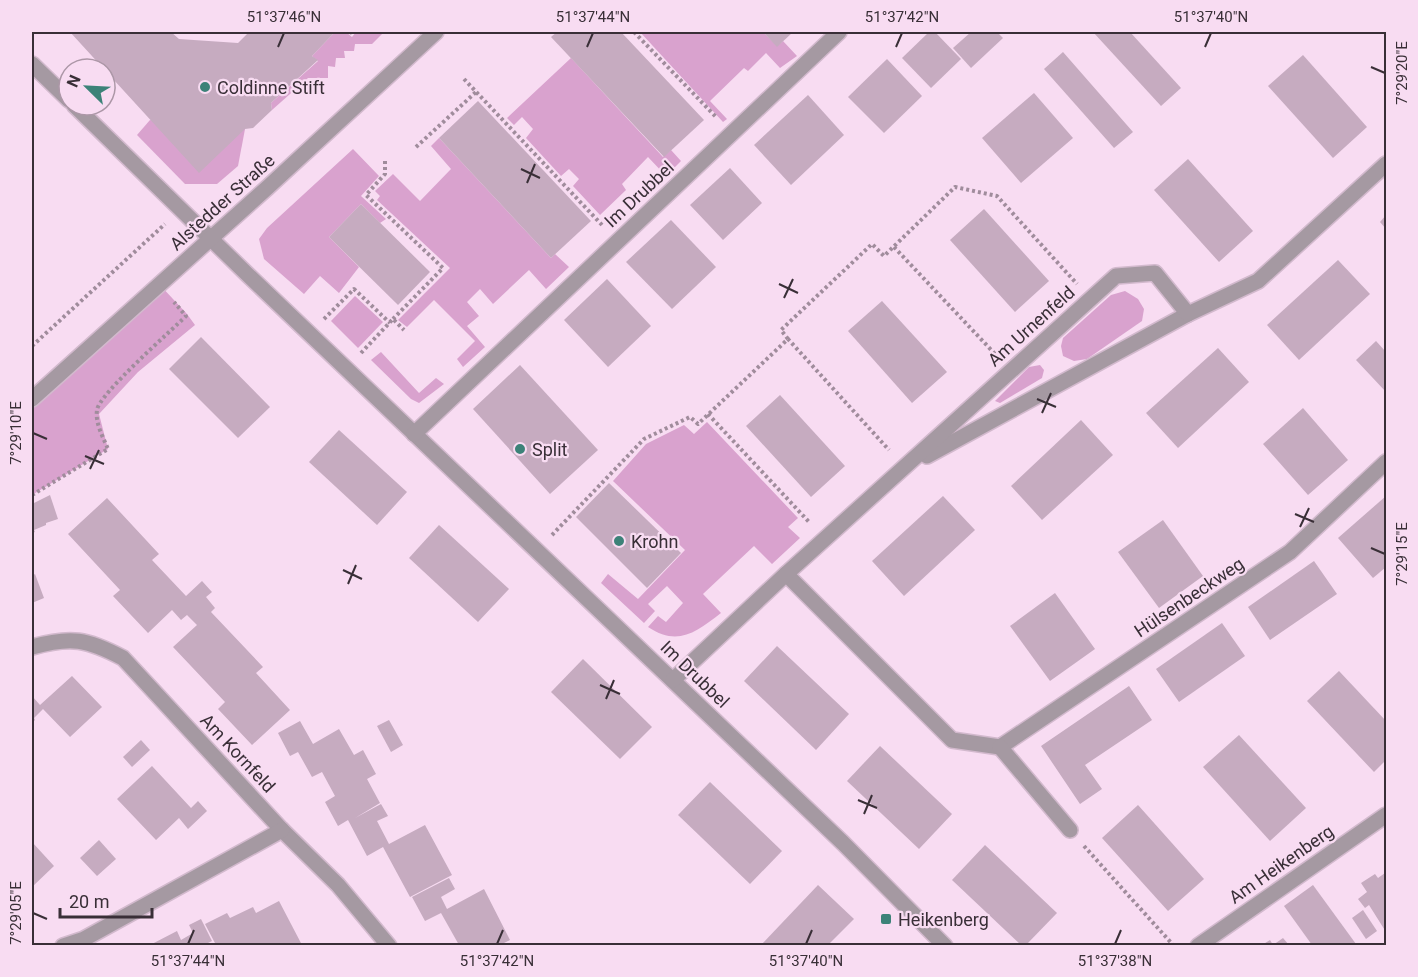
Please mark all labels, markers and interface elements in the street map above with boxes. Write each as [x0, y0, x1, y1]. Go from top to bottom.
text: 51°37'46"N [247, 8, 321, 26]
text: 51°37'44"N [556, 8, 630, 26]
text: 51°37'42"N [865, 8, 939, 26]
text: 51°37'40"N [1174, 8, 1248, 26]
text: 7°29'20"E [1393, 41, 1411, 105]
north arrow [57, 57, 117, 117]
text: N [63, 72, 85, 90]
place label: Coldinne Stift [217, 77, 325, 98]
marker: Coldinne Stift [198, 80, 212, 94]
street label: Alstedder Straße [165, 149, 279, 255]
street label: Im Drubbel [600, 157, 678, 231]
street label: Am Urnenfeld [983, 282, 1079, 370]
text: 7°29'10"E [7, 401, 25, 465]
place label: Split [532, 439, 568, 460]
marker: Split [513, 442, 527, 456]
text: 7°29'15"E [1393, 522, 1411, 586]
place label: Krohn [631, 531, 678, 552]
marker: Krohn [612, 534, 626, 548]
street label: Hülsenbeckweg [1130, 553, 1248, 641]
street label: Im Drubbel [656, 636, 734, 712]
street label: Am Kornfeld [196, 709, 280, 797]
street label: Am Heikenberg [1225, 820, 1337, 908]
text: 7°29'05"E [7, 881, 25, 945]
scale bar [60, 881, 152, 919]
text: 20 m [69, 891, 109, 912]
place label: Heikenberg [898, 909, 989, 930]
marker: Heikenberg [879, 912, 893, 926]
text: 51°37'44"N [151, 952, 225, 970]
text: 51°37'42"N [460, 952, 534, 970]
text: 51°37'40"N [769, 952, 843, 970]
text: 51°37'38"N [1078, 952, 1152, 970]

